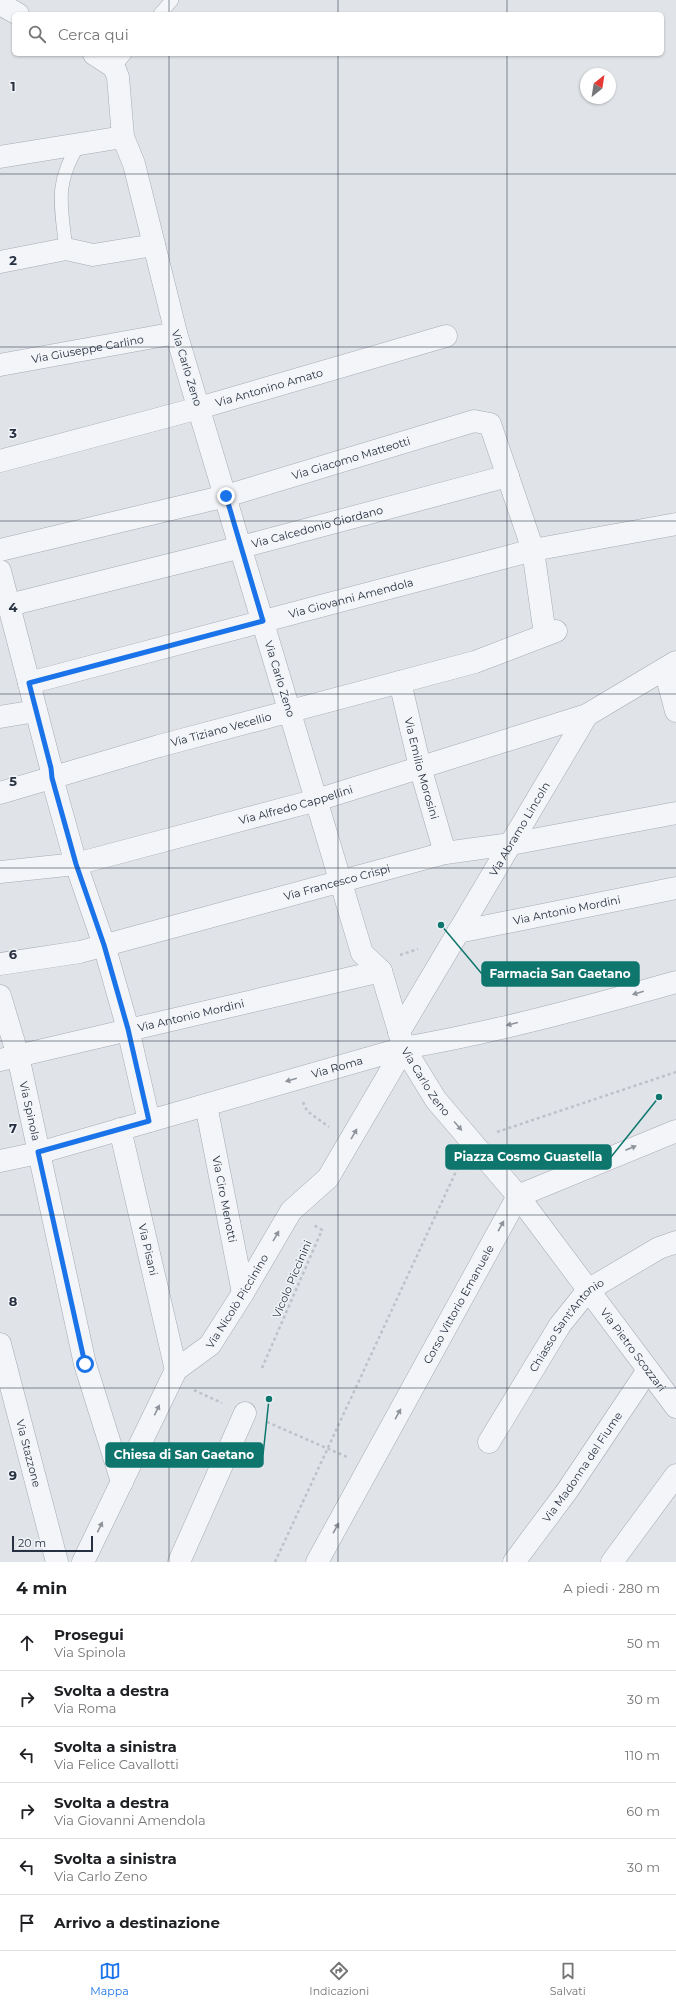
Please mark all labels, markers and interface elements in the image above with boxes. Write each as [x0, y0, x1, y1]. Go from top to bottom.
search box [12, 12, 664, 56]
icon: search [26, 23, 48, 45]
text: Cerca qui [58, 25, 129, 44]
north arrow [580, 68, 616, 104]
text: 1 [10, 78, 16, 94]
text: 2 [9, 252, 17, 268]
street label: Via Carlo Zeno [169, 328, 205, 408]
street label: Via Giuseppe Carlino [30, 332, 145, 366]
street label: Via Antonino Amato [214, 365, 325, 410]
text: 3 [8, 425, 17, 441]
street label: Via Giacomo Matteotti [290, 434, 412, 483]
route end [217, 487, 235, 505]
street label: Via Calcedonio Giordano [250, 503, 385, 551]
street label: Via Giovanni Amendola [287, 575, 415, 621]
text: 4 [9, 599, 18, 615]
street label: Via Carlo Zeno [262, 639, 298, 719]
street label: Via Tiziano Vecellio [169, 709, 273, 750]
street label: Via Emilio Morosini [402, 716, 442, 821]
text: 5 [9, 773, 17, 789]
street label: Via Abramo Lincoln [486, 779, 553, 879]
street label: Via Alfredo Cappellini [237, 782, 355, 827]
street label: Via Francesco Crispi [282, 861, 392, 903]
street label: Via Antonio Mordini [512, 892, 622, 928]
text: 6 [9, 946, 18, 962]
callout: Farmacia San Gaetano [482, 962, 639, 986]
text: Farmacia San Gaetano [489, 966, 631, 981]
one-way arrow [632, 990, 644, 996]
street label: Via Antonio Mordini [136, 996, 246, 1035]
one-way arrow [506, 1022, 518, 1028]
street label: Via Carlo Zeno [398, 1045, 453, 1119]
street label: Via Roma [310, 1053, 364, 1081]
one-way arrow [285, 1077, 297, 1083]
street label: Via Spinola [17, 1080, 43, 1142]
text: 7 [9, 1120, 17, 1136]
one-way arrow [453, 1120, 462, 1131]
one-way arrow [351, 1128, 358, 1140]
callout: Piazza Cosmo Guastella [446, 1145, 611, 1169]
one-way arrow [626, 1145, 638, 1151]
text: Piazza Cosmo Guastella [454, 1149, 602, 1164]
street label: Via Ciro Menotti [209, 1155, 240, 1244]
one-way arrow [498, 1220, 504, 1232]
street label: Via Pisani [135, 1222, 161, 1277]
one-way arrow [273, 1230, 280, 1242]
street label: Vicolo Piccinini [269, 1238, 315, 1320]
street label: Corso Vittorio Emanuele [420, 1242, 497, 1366]
street label: Via Nicolò Piccinino [203, 1251, 271, 1351]
street label: Chiasso Sant'Antonio [526, 1275, 607, 1375]
text: 8 [9, 1293, 18, 1309]
street label: Via Pietro Scozzari [597, 1305, 669, 1394]
route start [76, 1355, 94, 1373]
one-way arrow [154, 1404, 160, 1416]
one-way arrow [395, 1408, 402, 1420]
street label: Via Madonna del Fiume [539, 1409, 625, 1525]
street label: Via Stazzone [13, 1418, 44, 1489]
callout: Chiesa di San Gaetano [106, 1443, 263, 1467]
text: Chiesa di San Gaetano [114, 1447, 254, 1462]
text: 9 [9, 1467, 17, 1483]
one-way arrow [97, 1521, 103, 1533]
one-way arrow [332, 1522, 339, 1534]
scale bar [12, 1534, 93, 1553]
text: 20 m [18, 1536, 46, 1550]
text: 4 min [16, 1578, 67, 1598]
text: A piedi · 280 m [563, 1580, 660, 1596]
text: Prosegui [54, 1625, 124, 1644]
icon: ahead [16, 1632, 38, 1654]
text: 50 m [627, 1635, 660, 1651]
text: Via Spinola [54, 1644, 126, 1660]
text: Svolta a destra [54, 1681, 169, 1700]
icon: right [16, 1688, 38, 1710]
text: 30 m [627, 1691, 660, 1707]
text: Via Roma [54, 1700, 116, 1716]
text: Svolta a sinistra [54, 1737, 177, 1756]
icon: left [16, 1744, 38, 1766]
text: 110 m [625, 1747, 660, 1763]
text: Via Felice Cavallotti [54, 1756, 179, 1772]
text: Svolta a destra [54, 1793, 169, 1812]
icon: right [16, 1800, 38, 1822]
text: 60 m [626, 1803, 660, 1819]
text: Via Giovanni Amendola [54, 1812, 206, 1828]
text: Svolta a sinistra [54, 1849, 177, 1868]
icon: left [16, 1856, 38, 1878]
text: 30 m [627, 1859, 660, 1875]
text: Via Carlo Zeno [54, 1868, 147, 1884]
icon: arrive [16, 1912, 38, 1934]
text: Arrivo a destinazione [54, 1913, 220, 1932]
tab: Mappa [90, 1960, 129, 1998]
tab: Indicazioni [309, 1960, 369, 1998]
tab: Salvati [550, 1960, 586, 1998]

